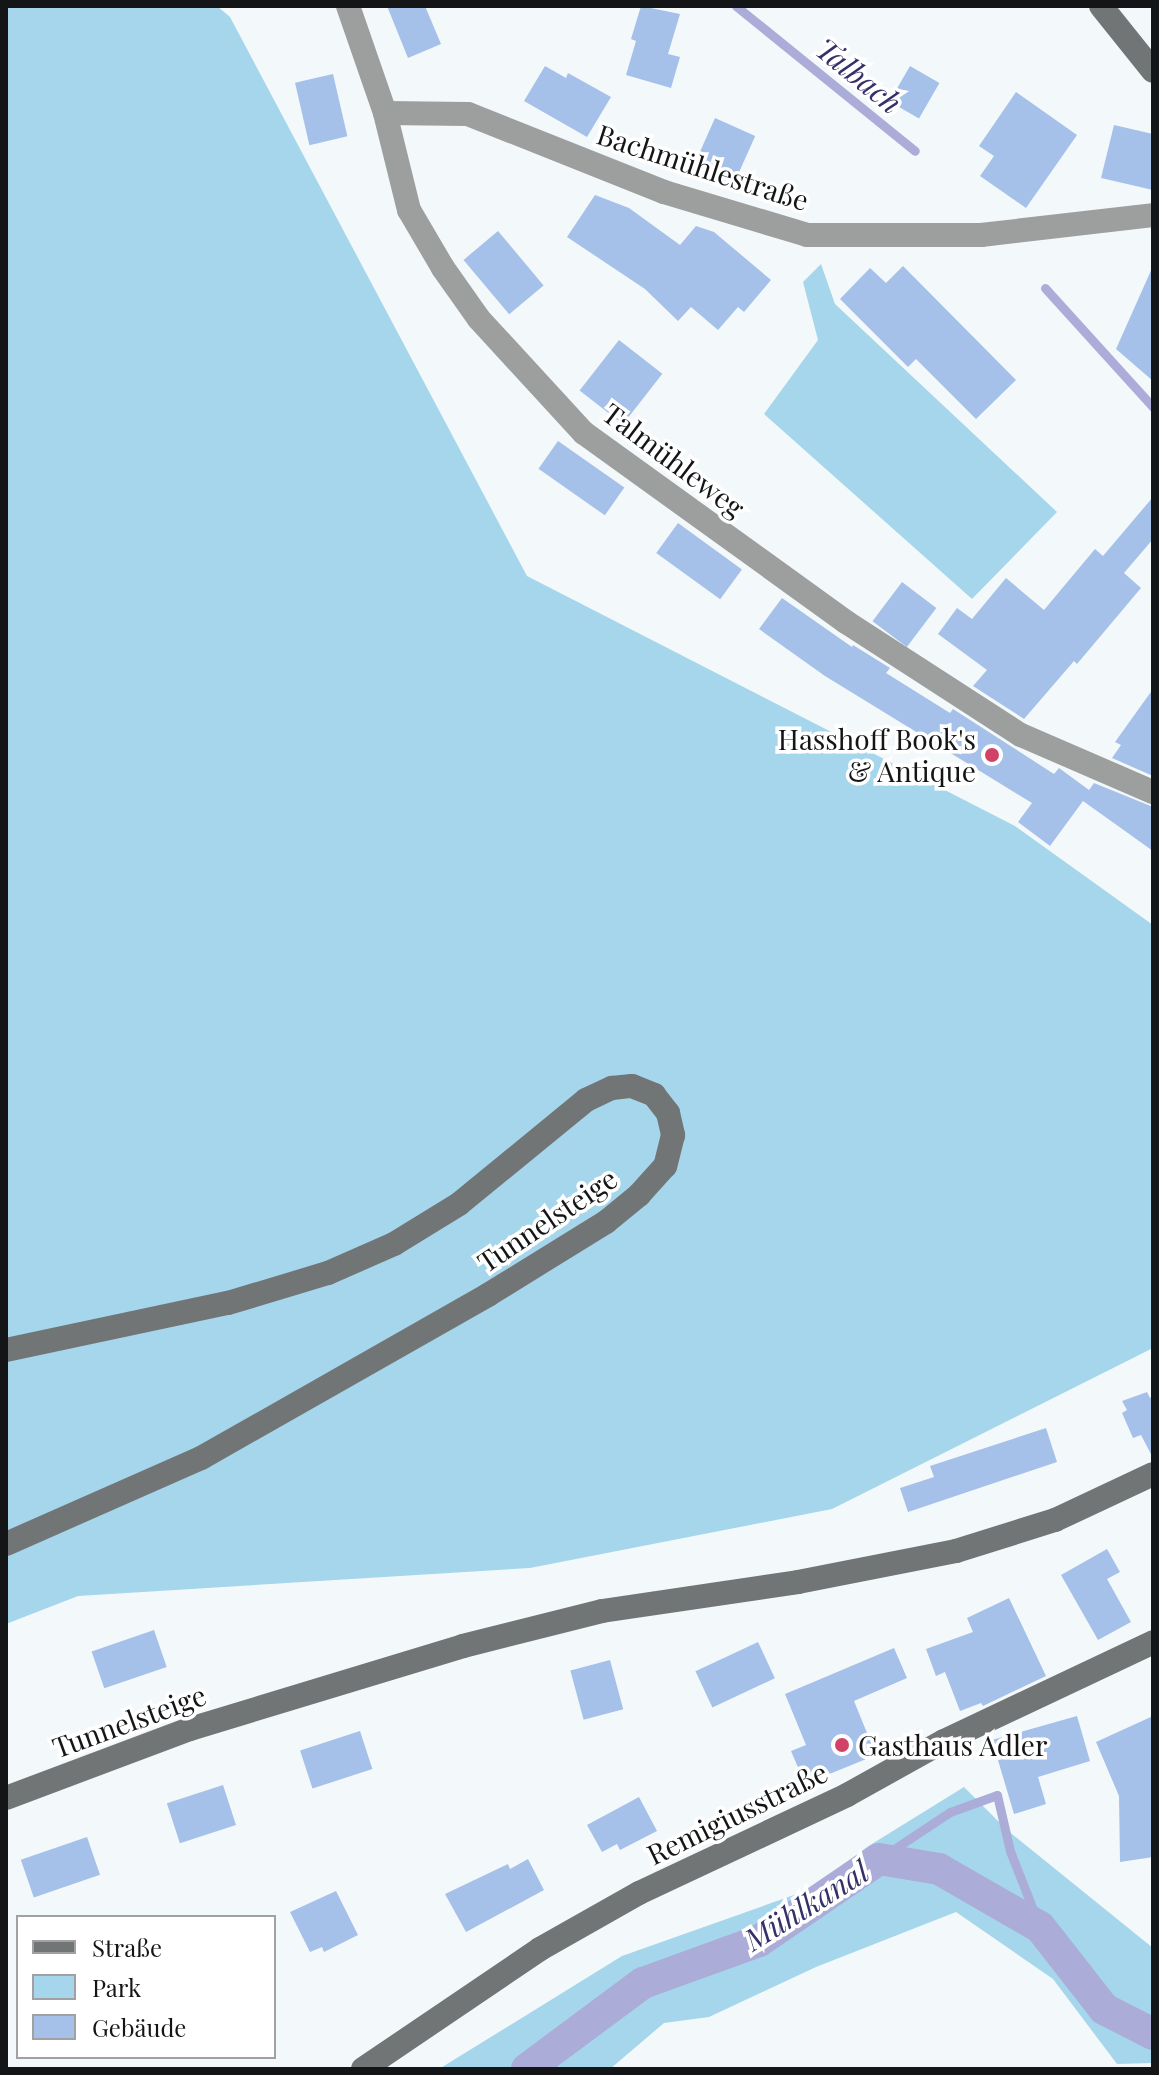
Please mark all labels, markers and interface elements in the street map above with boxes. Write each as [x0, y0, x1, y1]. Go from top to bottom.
water label: Talbach [809, 30, 909, 120]
street label: Bachmühlestraße [593, 117, 813, 217]
street label: Talmühleweg [597, 396, 751, 524]
place label: Hasshoff Book's & Antique [778, 722, 976, 788]
marker: Hasshoff Book's & Antique [983, 746, 1001, 764]
street label: Tunnelsteige [471, 1161, 623, 1279]
street label: Tunnelsteige [48, 1678, 210, 1764]
place label: Gasthaus Adler [858, 1728, 1048, 1762]
marker: Gasthaus Adler [833, 1736, 851, 1754]
street label: Remigiusstraße [641, 1755, 833, 1871]
water label: Mühlkanal [737, 1853, 875, 1957]
legend [16, 1915, 276, 2059]
text: Straße [92, 1931, 162, 1963]
text: Park [92, 1971, 141, 2003]
text: Gebäude [92, 2011, 187, 2043]

